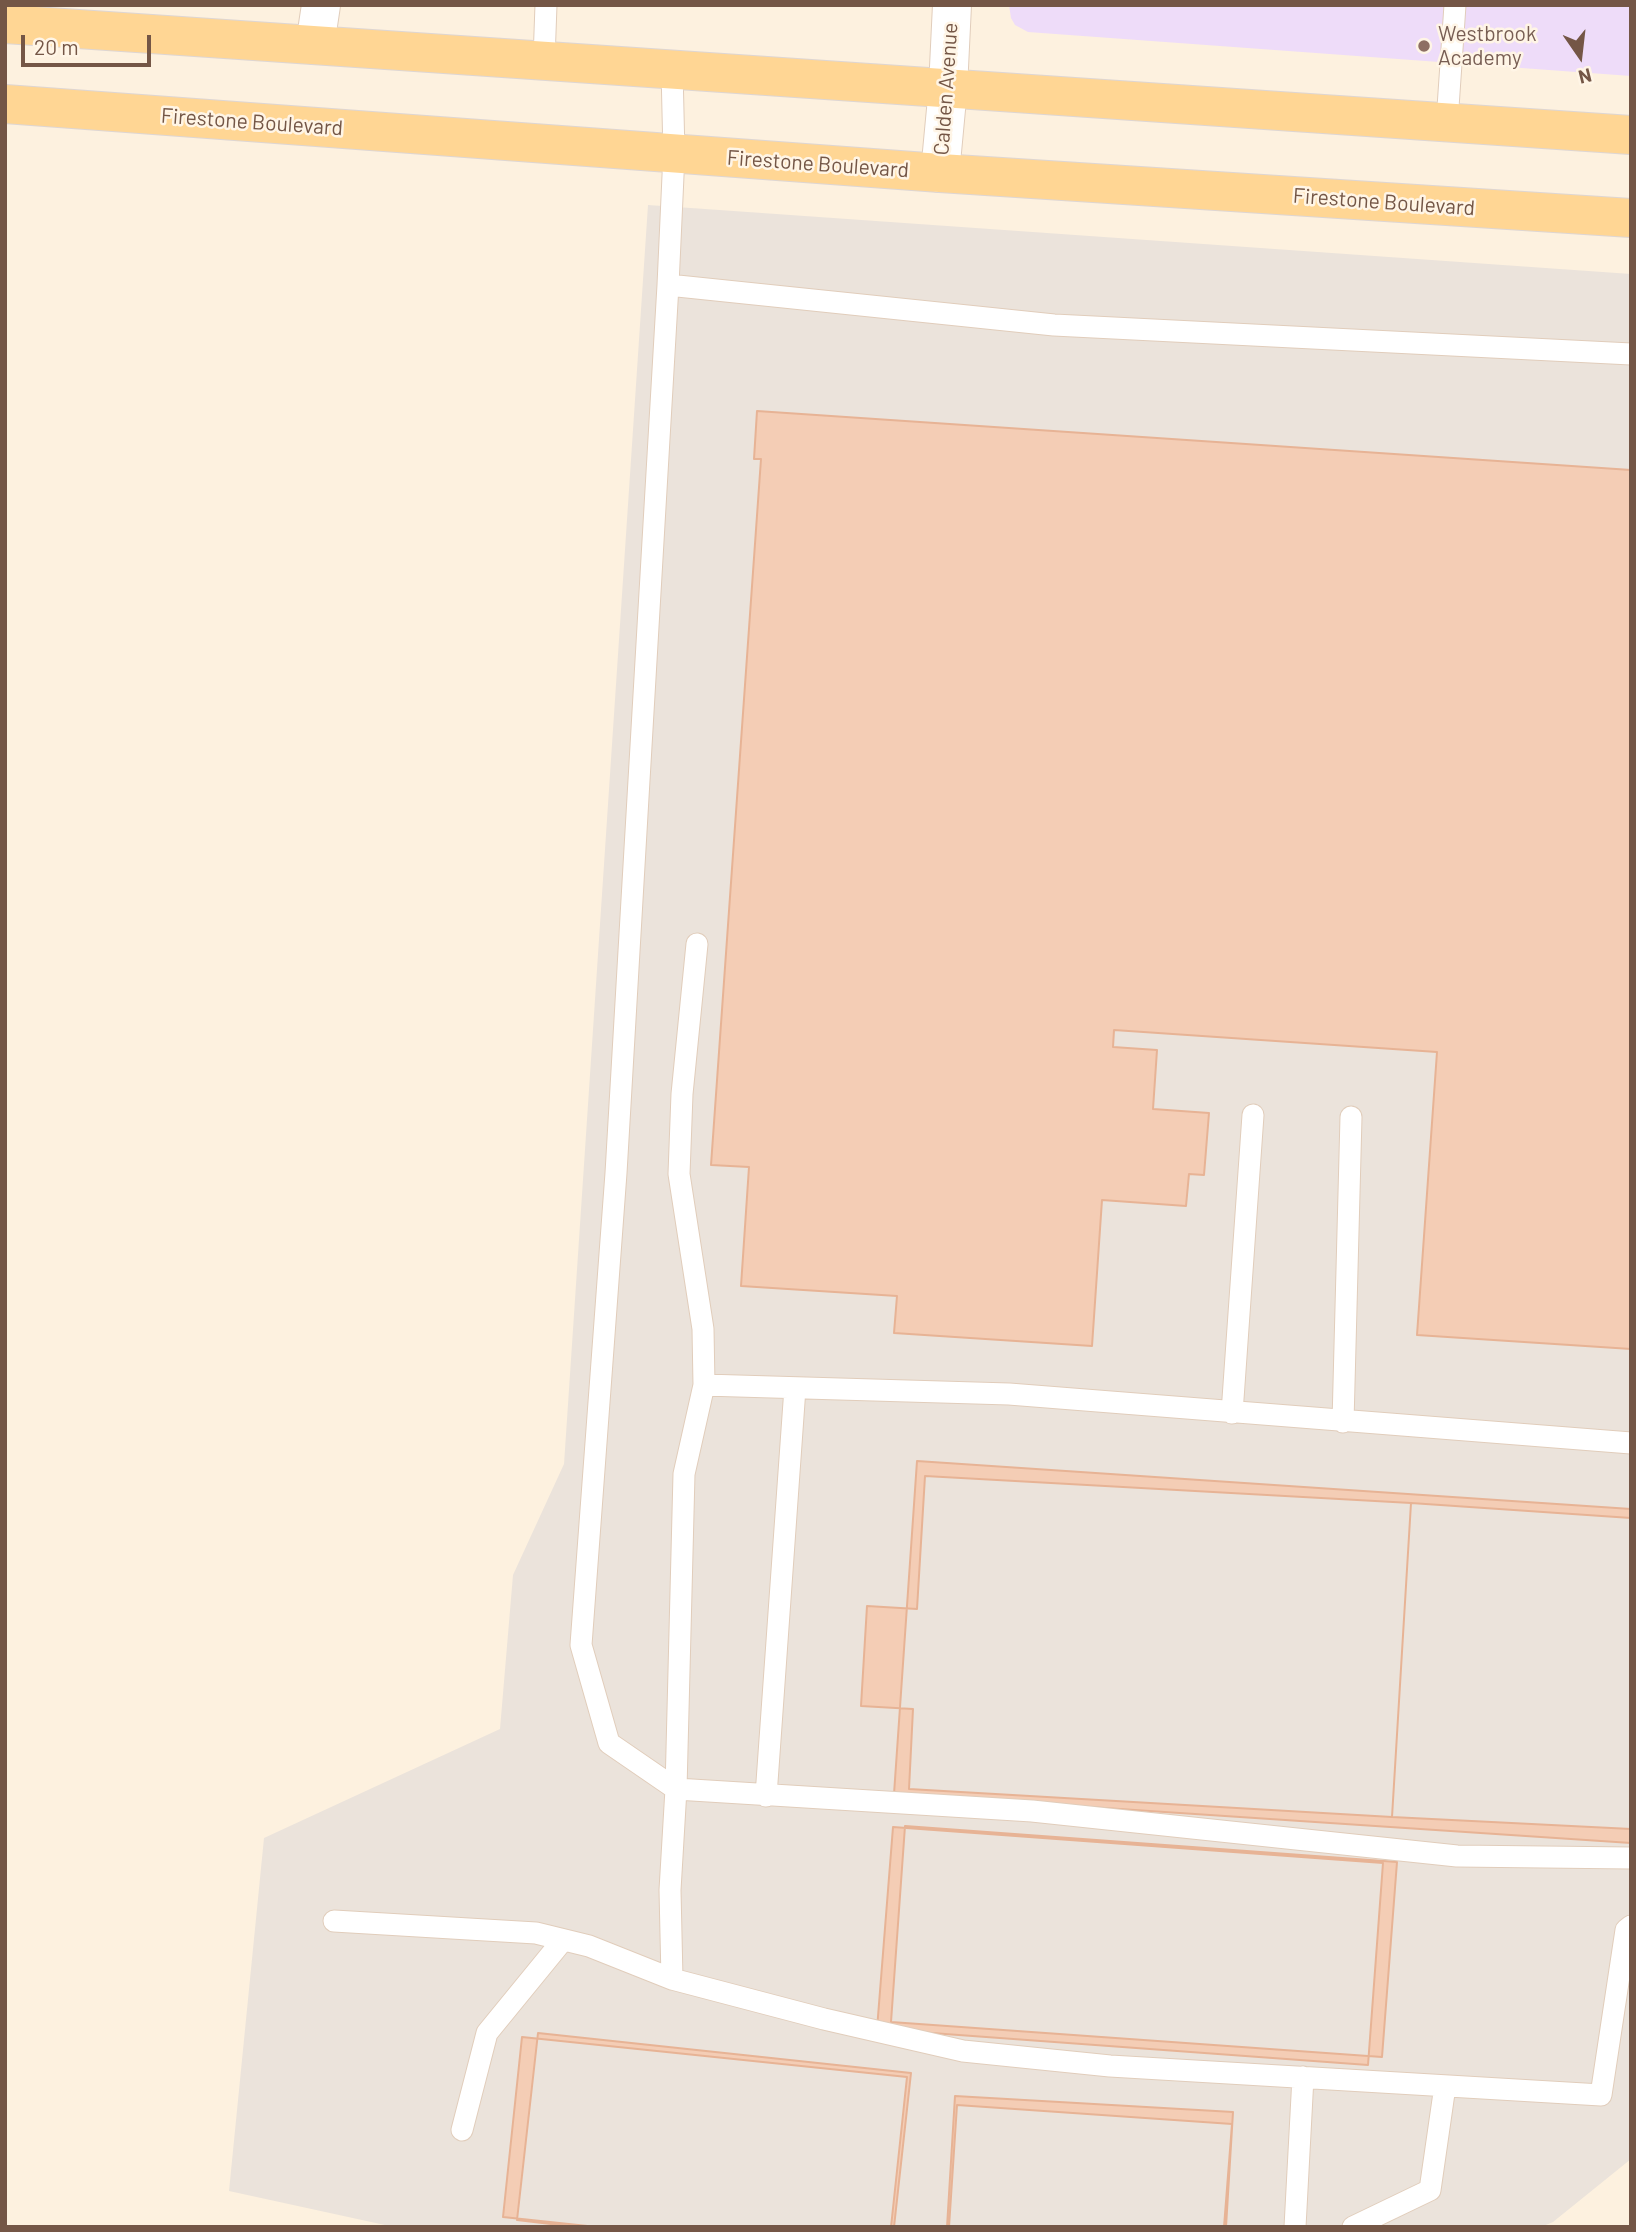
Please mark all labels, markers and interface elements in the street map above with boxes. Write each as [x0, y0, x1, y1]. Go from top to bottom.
scale bar [24, 21, 154, 65]
place label: Westbrook Academy [1438, 21, 1537, 71]
north arrow [1545, 21, 1615, 91]
street label: Calden Avenue [929, 22, 963, 156]
text: 20 m [34, 34, 79, 59]
marker: Westbrook Academy [1416, 38, 1432, 54]
text: N [1576, 64, 1594, 90]
street label: Firestone Boulevard [160, 103, 344, 141]
street label: Firestone Boulevard [726, 145, 910, 183]
street label: Firestone Boulevard [1292, 183, 1476, 221]

